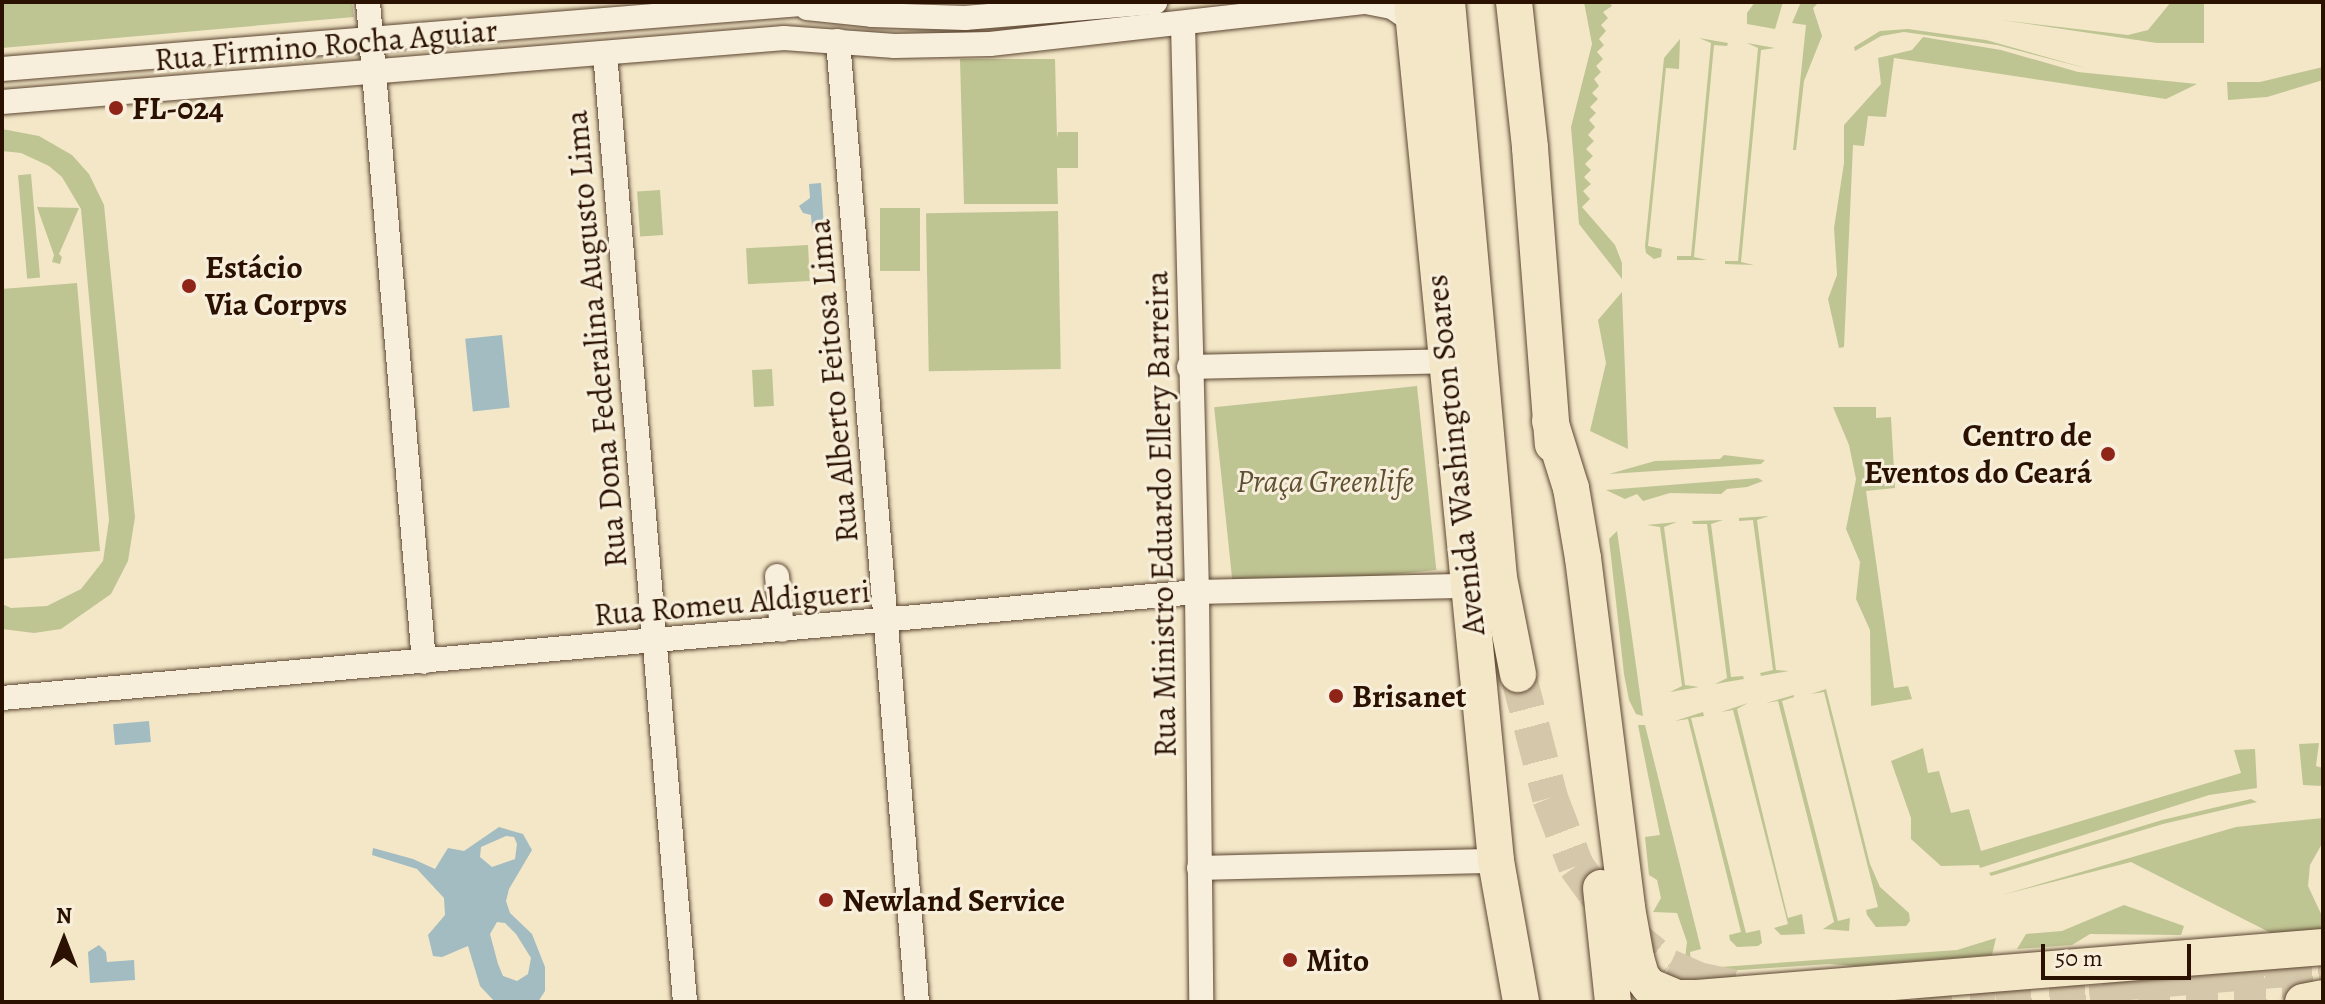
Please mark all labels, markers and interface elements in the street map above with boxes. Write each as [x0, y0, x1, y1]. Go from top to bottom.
street label: Rua Firmino Rocha Aguiar [153, 11, 499, 79]
place label: FL-024 [132, 89, 224, 127]
marker: FL-024 [107, 99, 125, 117]
street label: Rua Dona Federalina Augusto Lima [557, 109, 635, 569]
street label: Rua Alberto Feitosa Lima [800, 218, 866, 544]
place label: Estácio Via Corpvs [205, 249, 347, 324]
street label: Rua Ministro Eduardo Ellery Barreira [1138, 270, 1184, 758]
street label: Avenida Washington Soares [1417, 273, 1493, 637]
marker: Estácio Via Corpvs [180, 277, 198, 295]
place label: Centro de Eventos do Ceará [1864, 417, 2092, 492]
marker: Centro de Eventos do Ceará [2099, 445, 2117, 463]
park label: Praça Greenlife [1236, 462, 1414, 500]
street label: Rua Romeu Aldigueri [592, 572, 872, 634]
place label: Brisanet [1352, 677, 1466, 715]
marker: Brisanet [1327, 687, 1345, 705]
place label: Newland Service [842, 881, 1065, 919]
marker: Newland Service [817, 891, 835, 909]
north arrow [24, 900, 104, 980]
text: N [56, 901, 72, 931]
scale bar [2045, 928, 2195, 978]
place label: Mito [1306, 941, 1369, 979]
text: 50 m [2055, 942, 2103, 974]
marker: Mito [1281, 951, 1299, 969]

